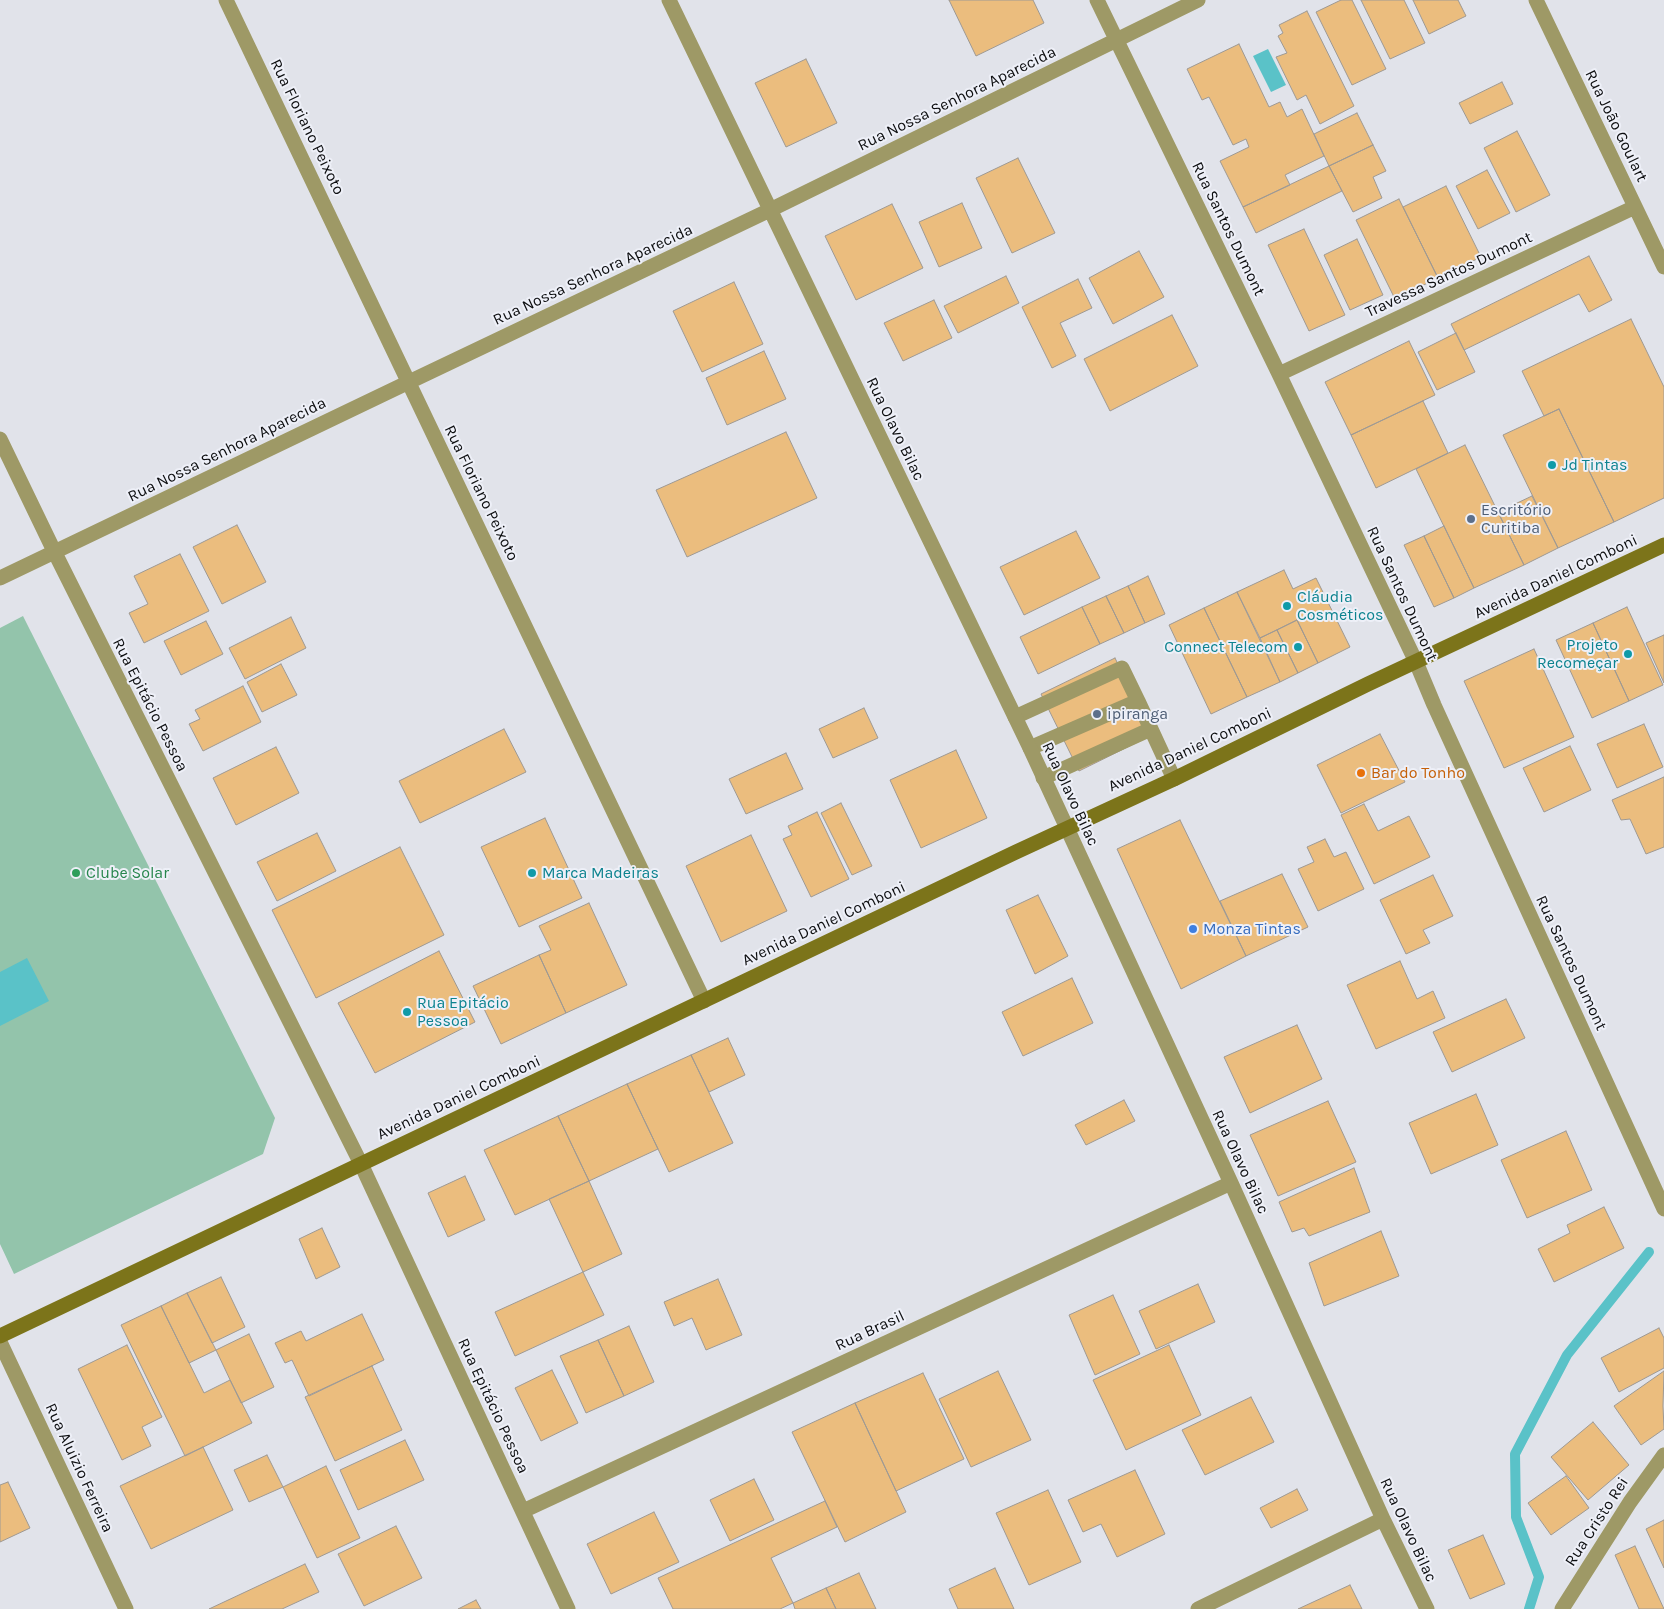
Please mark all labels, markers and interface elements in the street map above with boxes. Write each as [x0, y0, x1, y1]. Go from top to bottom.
street label: Rua Nossa Senhora Aparecida [855, 43, 1059, 155]
street label: Rua Floriano Peixoto [266, 56, 348, 198]
street label: Rua João Goulart [1581, 67, 1651, 185]
street label: Rua Santos Dumont [1187, 159, 1269, 299]
street label: Rua Nossa Senhora Aparecida [490, 220, 696, 330]
street label: Travessa Santos Dumont [1363, 228, 1535, 322]
street label: Rua Olavo Bilac [862, 374, 928, 484]
street label: Rua Nossa Senhora Aparecida [125, 394, 329, 506]
street label: Rua Floriano Peixoto [440, 422, 522, 564]
place label: Jd Tintas [1562, 455, 1627, 475]
marker: Jd Tintas [1546, 459, 1558, 471]
place label: Escritório Curitiba [1481, 500, 1551, 538]
marker: Escritório Curitiba [1465, 513, 1477, 525]
street label: Rua Santos Dumont [1362, 523, 1442, 665]
street label: Avenida Daniel Comboni [1471, 531, 1641, 623]
place label: Cláudia Cosméticos [1297, 587, 1383, 625]
marker: Cláudia Cosméticos [1281, 600, 1293, 612]
street label: Rua Epitácio Pessoa [108, 635, 192, 775]
place label: Projeto Recomeçar [1537, 635, 1618, 673]
place label: Connect Telecom [1164, 637, 1288, 657]
marker: Connect Telecom [1292, 641, 1304, 653]
marker: Projeto Recomeçar [1622, 648, 1634, 660]
street label: Avenida Daniel Comboni [1105, 704, 1275, 796]
place label: ipiranga [1107, 704, 1168, 724]
marker: ipiranga [1091, 708, 1103, 720]
street label: Rua Olavo Bilac [1038, 739, 1102, 849]
place label: Bar do Tonho [1371, 763, 1465, 783]
marker: Bar do Tonho [1355, 767, 1367, 779]
place label: Clube Solar [86, 863, 169, 883]
place label: Marca Madeiras [542, 863, 659, 883]
marker: Clube Solar [70, 867, 82, 879]
marker: Marca Madeiras [526, 867, 538, 879]
street label: Avenida Daniel Comboni [739, 878, 909, 970]
street label: Rua Santos Dumont [1531, 892, 1611, 1034]
place label: Monza Tintas [1203, 919, 1301, 939]
marker: Monza Tintas [1187, 923, 1199, 935]
place label: Rua Epitácio Pessoa [417, 993, 509, 1031]
marker: Rua Epitácio Pessoa [401, 1006, 413, 1018]
street label: Avenida Daniel Comboni [374, 1052, 544, 1144]
street label: Rua Olavo Bilac [1208, 1107, 1272, 1217]
street label: Rua Brasil [832, 1307, 908, 1355]
street label: Rua Epitácio Pessoa [453, 1335, 533, 1477]
street label: Rua Aluizio Ferreira [41, 1400, 117, 1536]
street label: Rua Cristo Rei [1561, 1474, 1633, 1570]
street label: Rua Olavo Bilac [1376, 1475, 1440, 1585]

